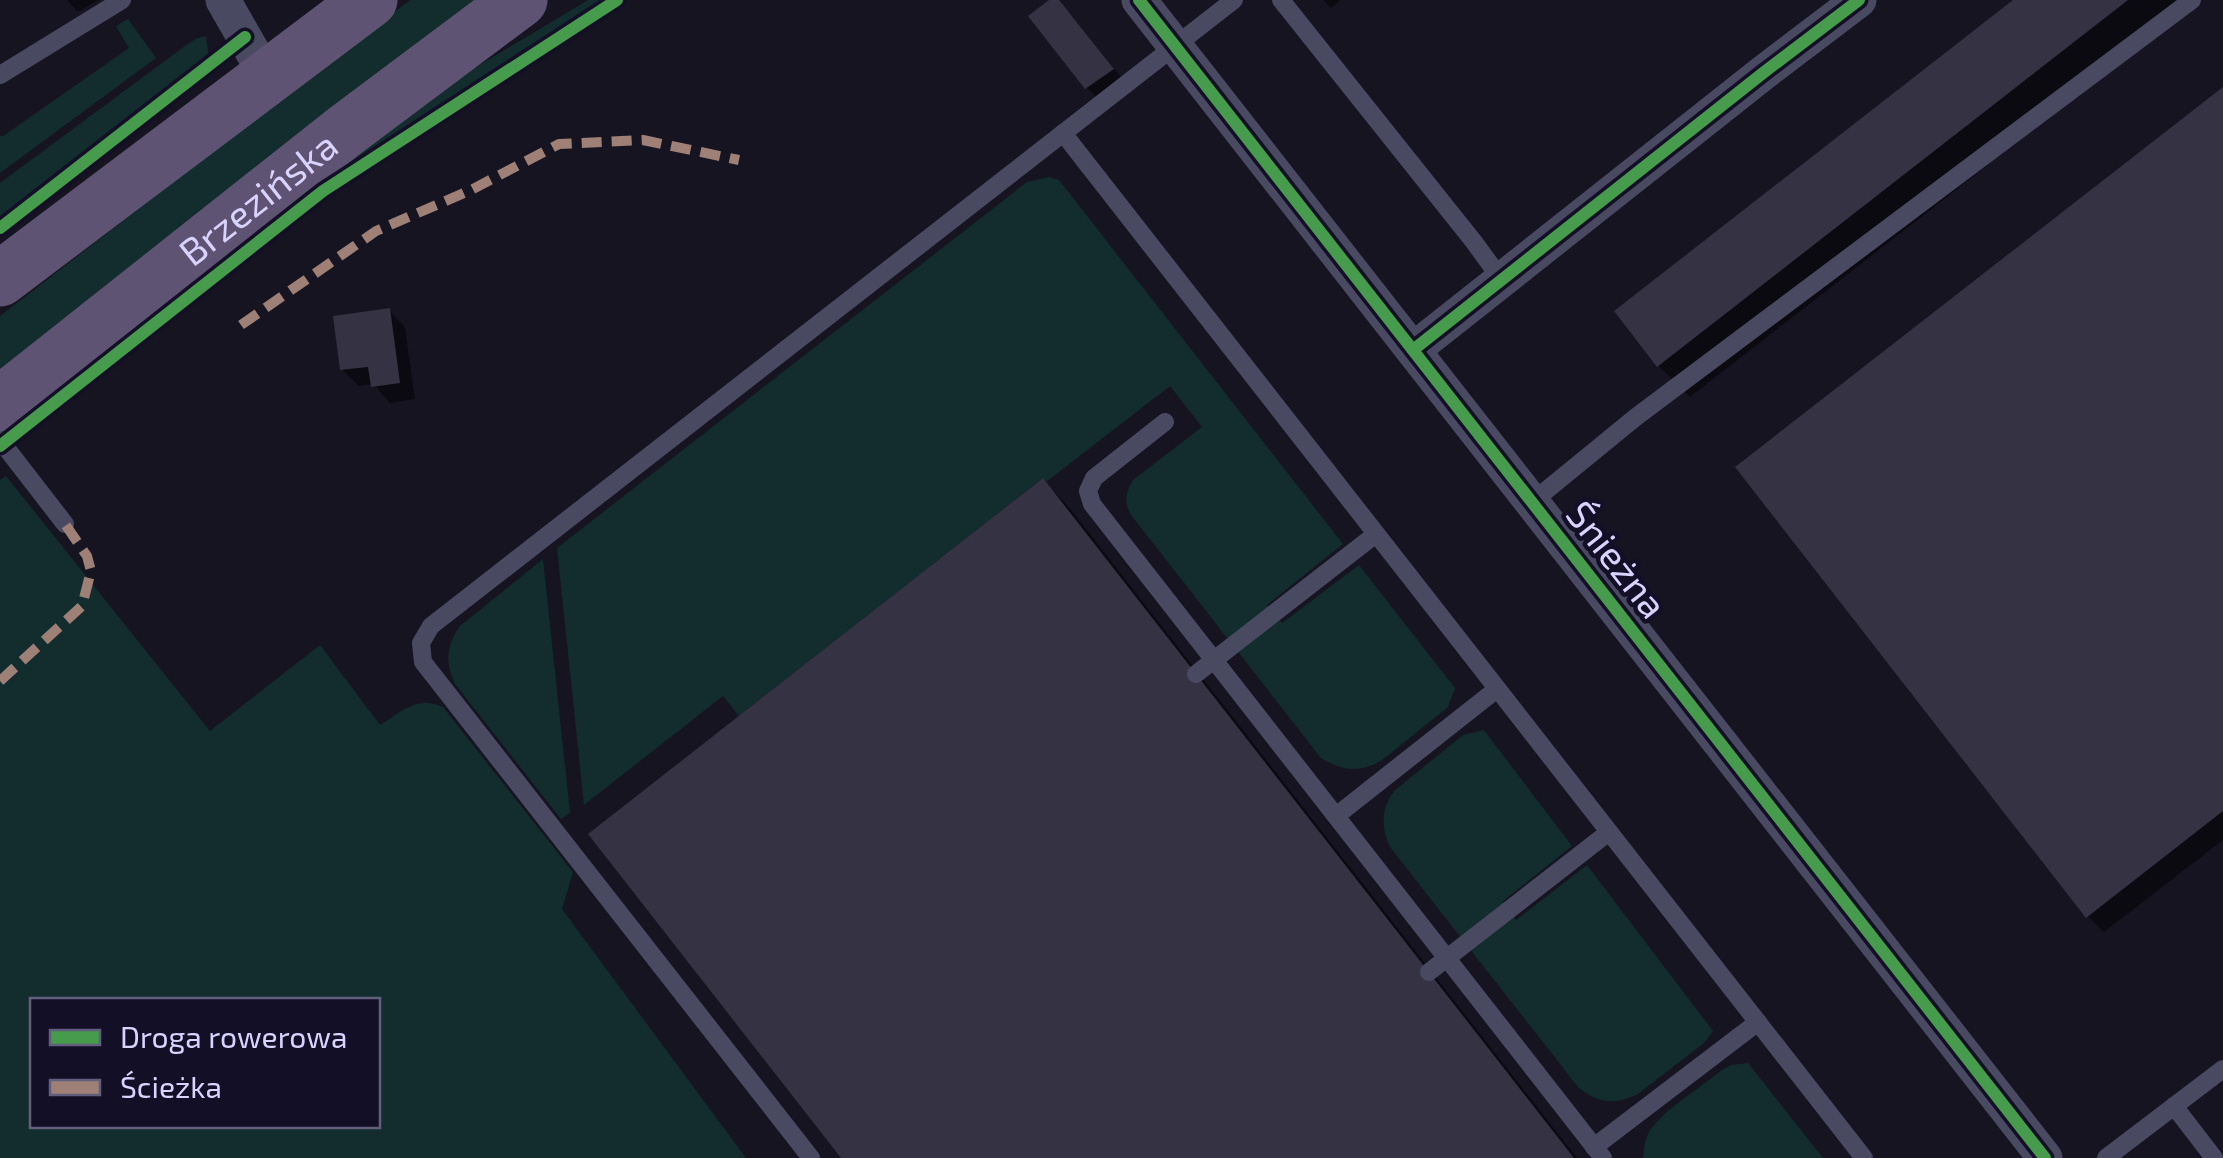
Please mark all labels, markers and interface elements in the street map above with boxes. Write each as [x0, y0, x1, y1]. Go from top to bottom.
street label: Brzezińska [169, 121, 346, 274]
street label: Śnieżna [1558, 491, 1677, 626]
legend [30, 998, 380, 1128]
text: Droga rowerowa [120, 1018, 347, 1054]
text: Ścieżka [120, 1068, 222, 1104]

